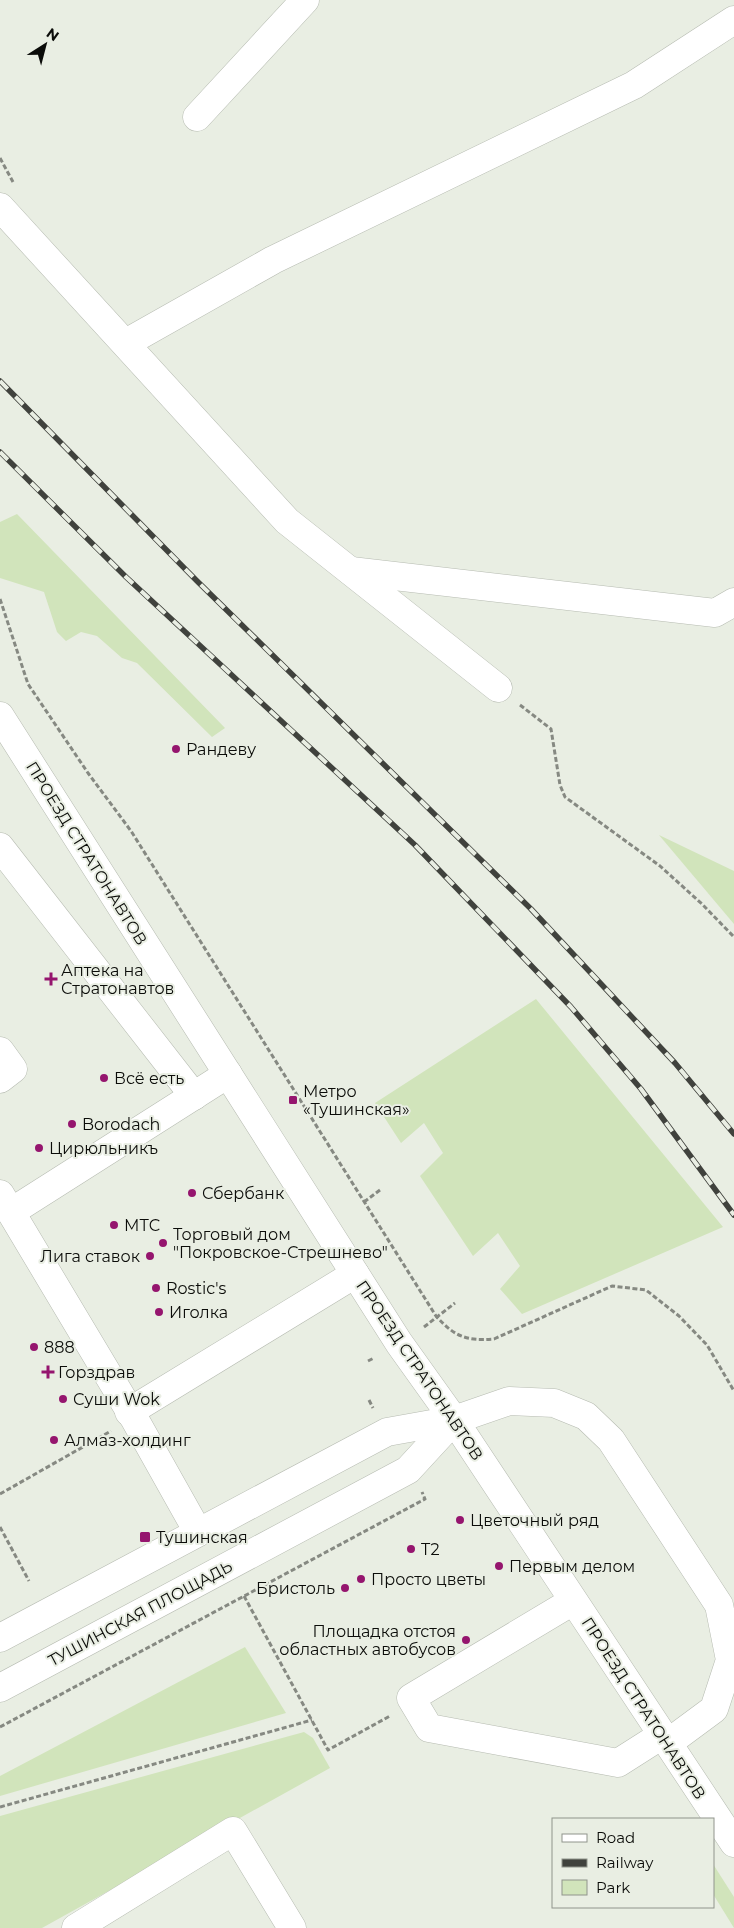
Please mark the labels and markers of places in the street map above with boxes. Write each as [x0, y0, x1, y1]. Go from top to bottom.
place label: Рандеву [186, 740, 256, 759]
marker: Рандеву [170, 743, 182, 755]
place label: Аптека на Стратонавтов [61, 961, 174, 998]
marker: Аптека на Стратонавтов [45, 973, 57, 985]
place label: Всё есть [114, 1069, 184, 1088]
marker: Всё есть [98, 1072, 110, 1084]
place label: Метро «Тушинская» [303, 1082, 410, 1119]
marker: Метро «Тушинская» [287, 1094, 299, 1106]
place label: Borodach [82, 1115, 160, 1134]
marker: Borodach [66, 1118, 78, 1130]
place label: Цирюльникъ [49, 1139, 158, 1158]
marker: Цирюльникъ [33, 1142, 45, 1154]
place label: Сбербанк [202, 1184, 285, 1203]
marker: Сбербанк [186, 1187, 198, 1199]
place label: МТС [124, 1216, 160, 1235]
marker: МТС [108, 1219, 120, 1231]
place label: Торговый дом "Покровское-Стрешнево" [173, 1225, 388, 1262]
marker: Торговый дом "Покровское-Стрешнево" [157, 1237, 169, 1249]
place label: Лига ставок [40, 1247, 141, 1266]
marker: Лига ставок [144, 1250, 156, 1262]
place label: Rostic's [166, 1279, 226, 1298]
marker: Rostic's [150, 1282, 162, 1294]
place label: Иголка [169, 1303, 228, 1322]
marker: Иголка [153, 1306, 165, 1318]
place label: 888 [44, 1338, 75, 1357]
marker: 888 [28, 1341, 40, 1353]
place label: Горздрав [58, 1363, 135, 1382]
marker: Горздрав [42, 1366, 54, 1378]
place label: Суши Wok [73, 1390, 160, 1409]
marker: Суши Wok [57, 1393, 69, 1405]
place label: Алмаз-холдинг [64, 1431, 191, 1450]
marker: Алмаз-холдинг [48, 1434, 60, 1446]
place label: Цветочный ряд [470, 1511, 599, 1530]
marker: Цветочный ряд [454, 1514, 466, 1526]
place label: Тушинская [156, 1528, 248, 1547]
marker: Тушинская [138, 1530, 152, 1544]
place label: T2 [421, 1540, 440, 1559]
marker: T2 [405, 1543, 417, 1555]
place label: Первым делом [509, 1557, 635, 1576]
marker: Первым делом [493, 1560, 505, 1572]
place label: Просто цветы [371, 1570, 486, 1589]
marker: Просто цветы [355, 1573, 367, 1585]
place label: Бристоль [256, 1579, 335, 1598]
marker: Бристоль [339, 1582, 351, 1594]
place label: Площадка отстоя областных автобусов [279, 1622, 456, 1659]
marker: Площадка отстоя областных автобусов [460, 1634, 472, 1646]

